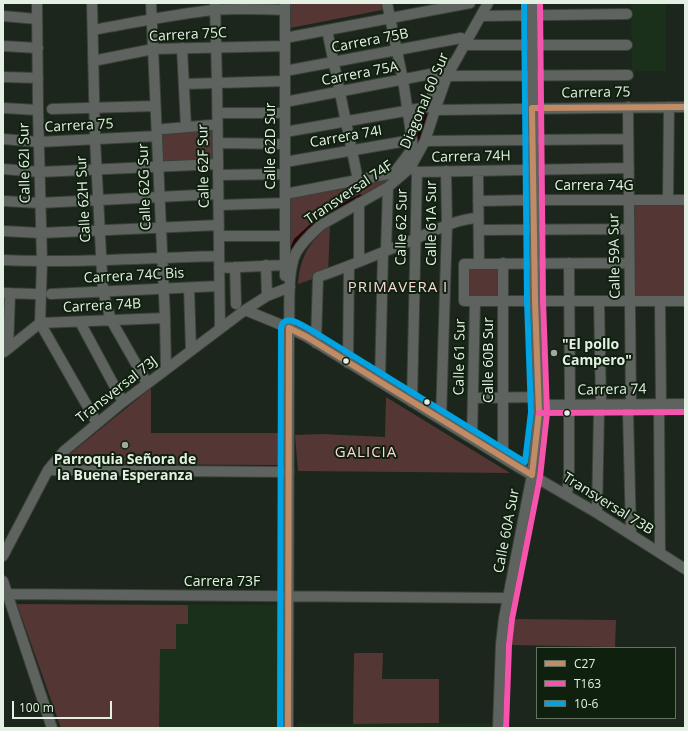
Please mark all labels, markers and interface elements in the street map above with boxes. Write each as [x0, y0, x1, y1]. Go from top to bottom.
street label: Carrera 75C [149, 25, 227, 45]
street label: Carrera 75B [330, 25, 410, 57]
street label: Diagonal 60 Sur [397, 50, 453, 152]
street label: Carrera 75A [320, 58, 400, 90]
street label: Carrera 75 [561, 84, 631, 102]
street label: Calle 62D Sur [263, 103, 279, 189]
street label: Carrera 75 [44, 116, 114, 136]
street label: Carrera 74I [309, 122, 383, 152]
street label: Calle 62I Sur [16, 123, 34, 203]
street label: Calle 62F Sur [195, 124, 213, 208]
street label: Calle 62G Sur [135, 143, 155, 231]
street label: Carrera 74H [431, 148, 511, 166]
street label: Calle 62H Sur [73, 155, 95, 243]
street label: Transversal 74F [302, 158, 396, 228]
street label: Carrera 74G [554, 178, 634, 194]
street label: Calle 61A Sur [424, 180, 440, 266]
street label: Calle 62 Sur [393, 188, 411, 266]
street label: Calle 59A Sur [606, 213, 624, 299]
street label: Carrera 74C Bis [83, 265, 185, 287]
district label: PRIMAVERA I [348, 279, 448, 297]
street label: Carrera 74B [63, 296, 141, 316]
street label: Calle 60B Sur [481, 317, 497, 403]
street label: Calle 61 Sur [451, 318, 469, 396]
place label: "El pollo Campero" [562, 337, 632, 370]
marker: "El pollo Campero" [549, 348, 559, 358]
street label: Transversal 73J [73, 353, 161, 427]
unlabelled marker [341, 356, 351, 366]
street label: Carrera 74 [577, 381, 647, 399]
unlabelled marker [422, 397, 432, 407]
unlabelled marker [562, 408, 572, 418]
marker: Parroquia Señora de la Buena Esperanza [120, 440, 130, 450]
district label: GALICIA [335, 444, 397, 462]
place label: Parroquia Señora de la Buena Esperanza [54, 452, 196, 484]
street label: Transversal 73B [560, 469, 656, 539]
street label: Calle 60A Sur [491, 487, 523, 575]
street label: Carrera 73F [184, 574, 260, 590]
legend [536, 647, 676, 719]
text: C27 [574, 655, 595, 672]
text: T163 [574, 675, 601, 692]
scale bar [14, 693, 114, 719]
text: 10-6 [574, 695, 598, 712]
text: 100 m [19, 699, 54, 716]

